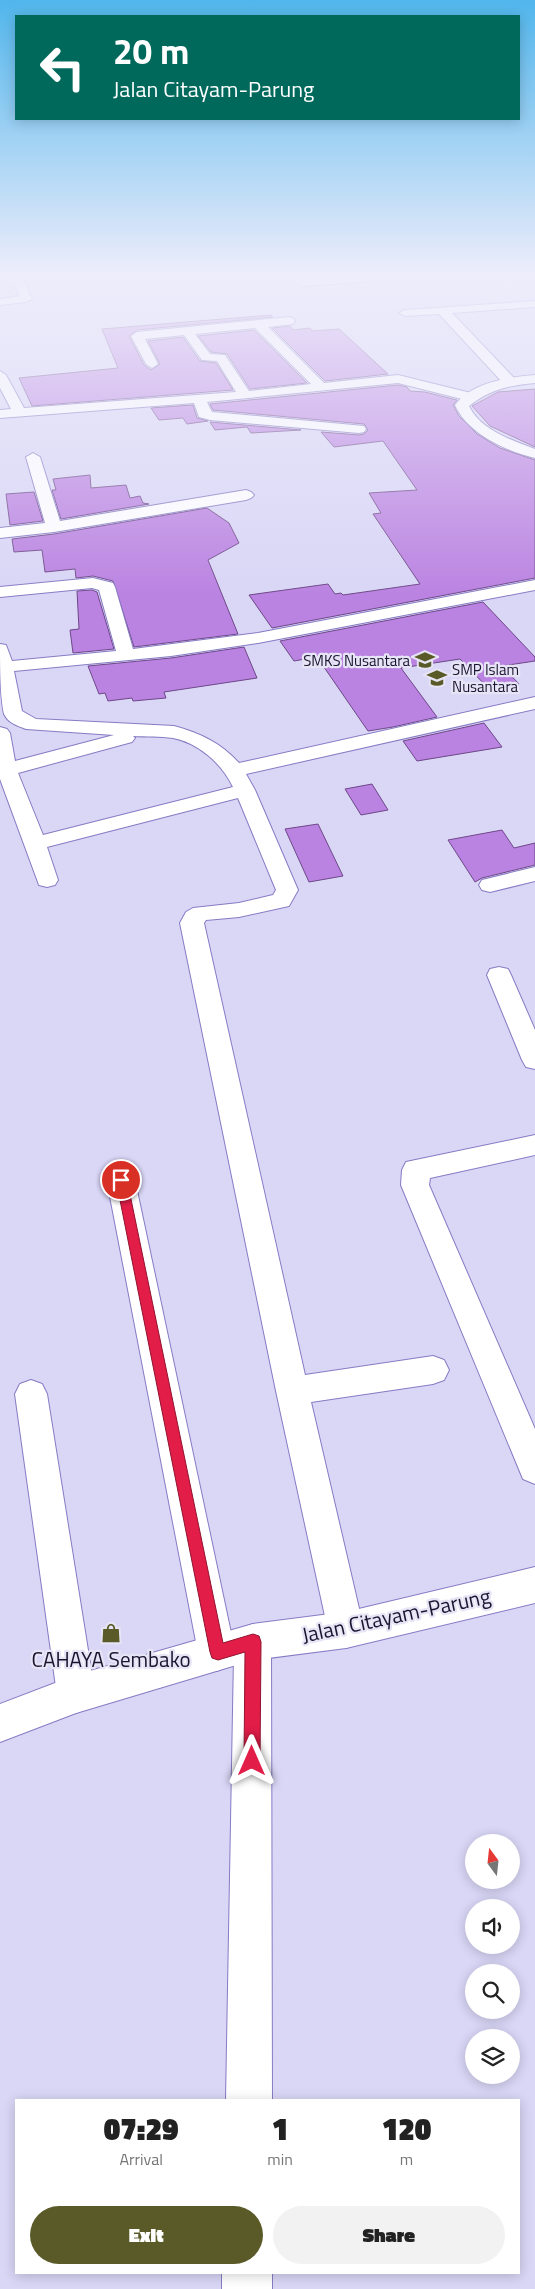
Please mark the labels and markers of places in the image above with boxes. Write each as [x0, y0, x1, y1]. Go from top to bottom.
place label: SMKS Nusantara [303, 649, 410, 672]
school or university icon: SMKS Nusantara [414, 649, 436, 671]
place label: SMP Islam Nusantara [452, 658, 519, 698]
school or university icon: SMP Islam Nusantara [426, 667, 448, 689]
pin [100, 1159, 142, 1201]
shop icon: CAHAYA Sembako [100, 1622, 122, 1644]
place label: CAHAYA Sembako [31, 1643, 191, 1675]

